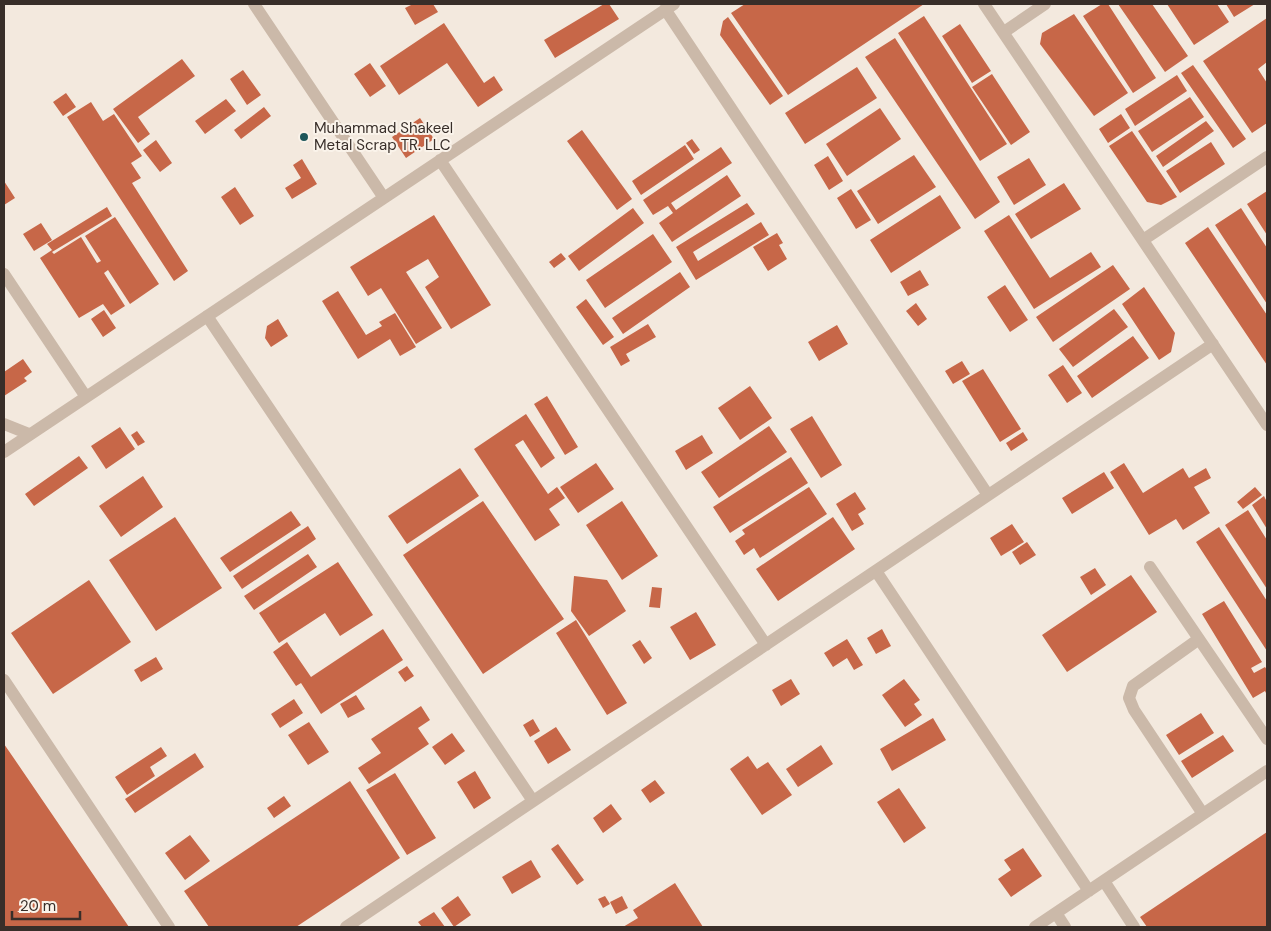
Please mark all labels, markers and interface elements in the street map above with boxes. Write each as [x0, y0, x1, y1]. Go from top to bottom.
place label: Muhammad Shakeel Metal Scrap TR. LLC [314, 118, 453, 155]
marker: Muhammad Shakeel Metal Scrap TR. LLC [298, 131, 310, 143]
scale bar [12, 888, 80, 920]
text: 20 m [20, 896, 56, 916]

